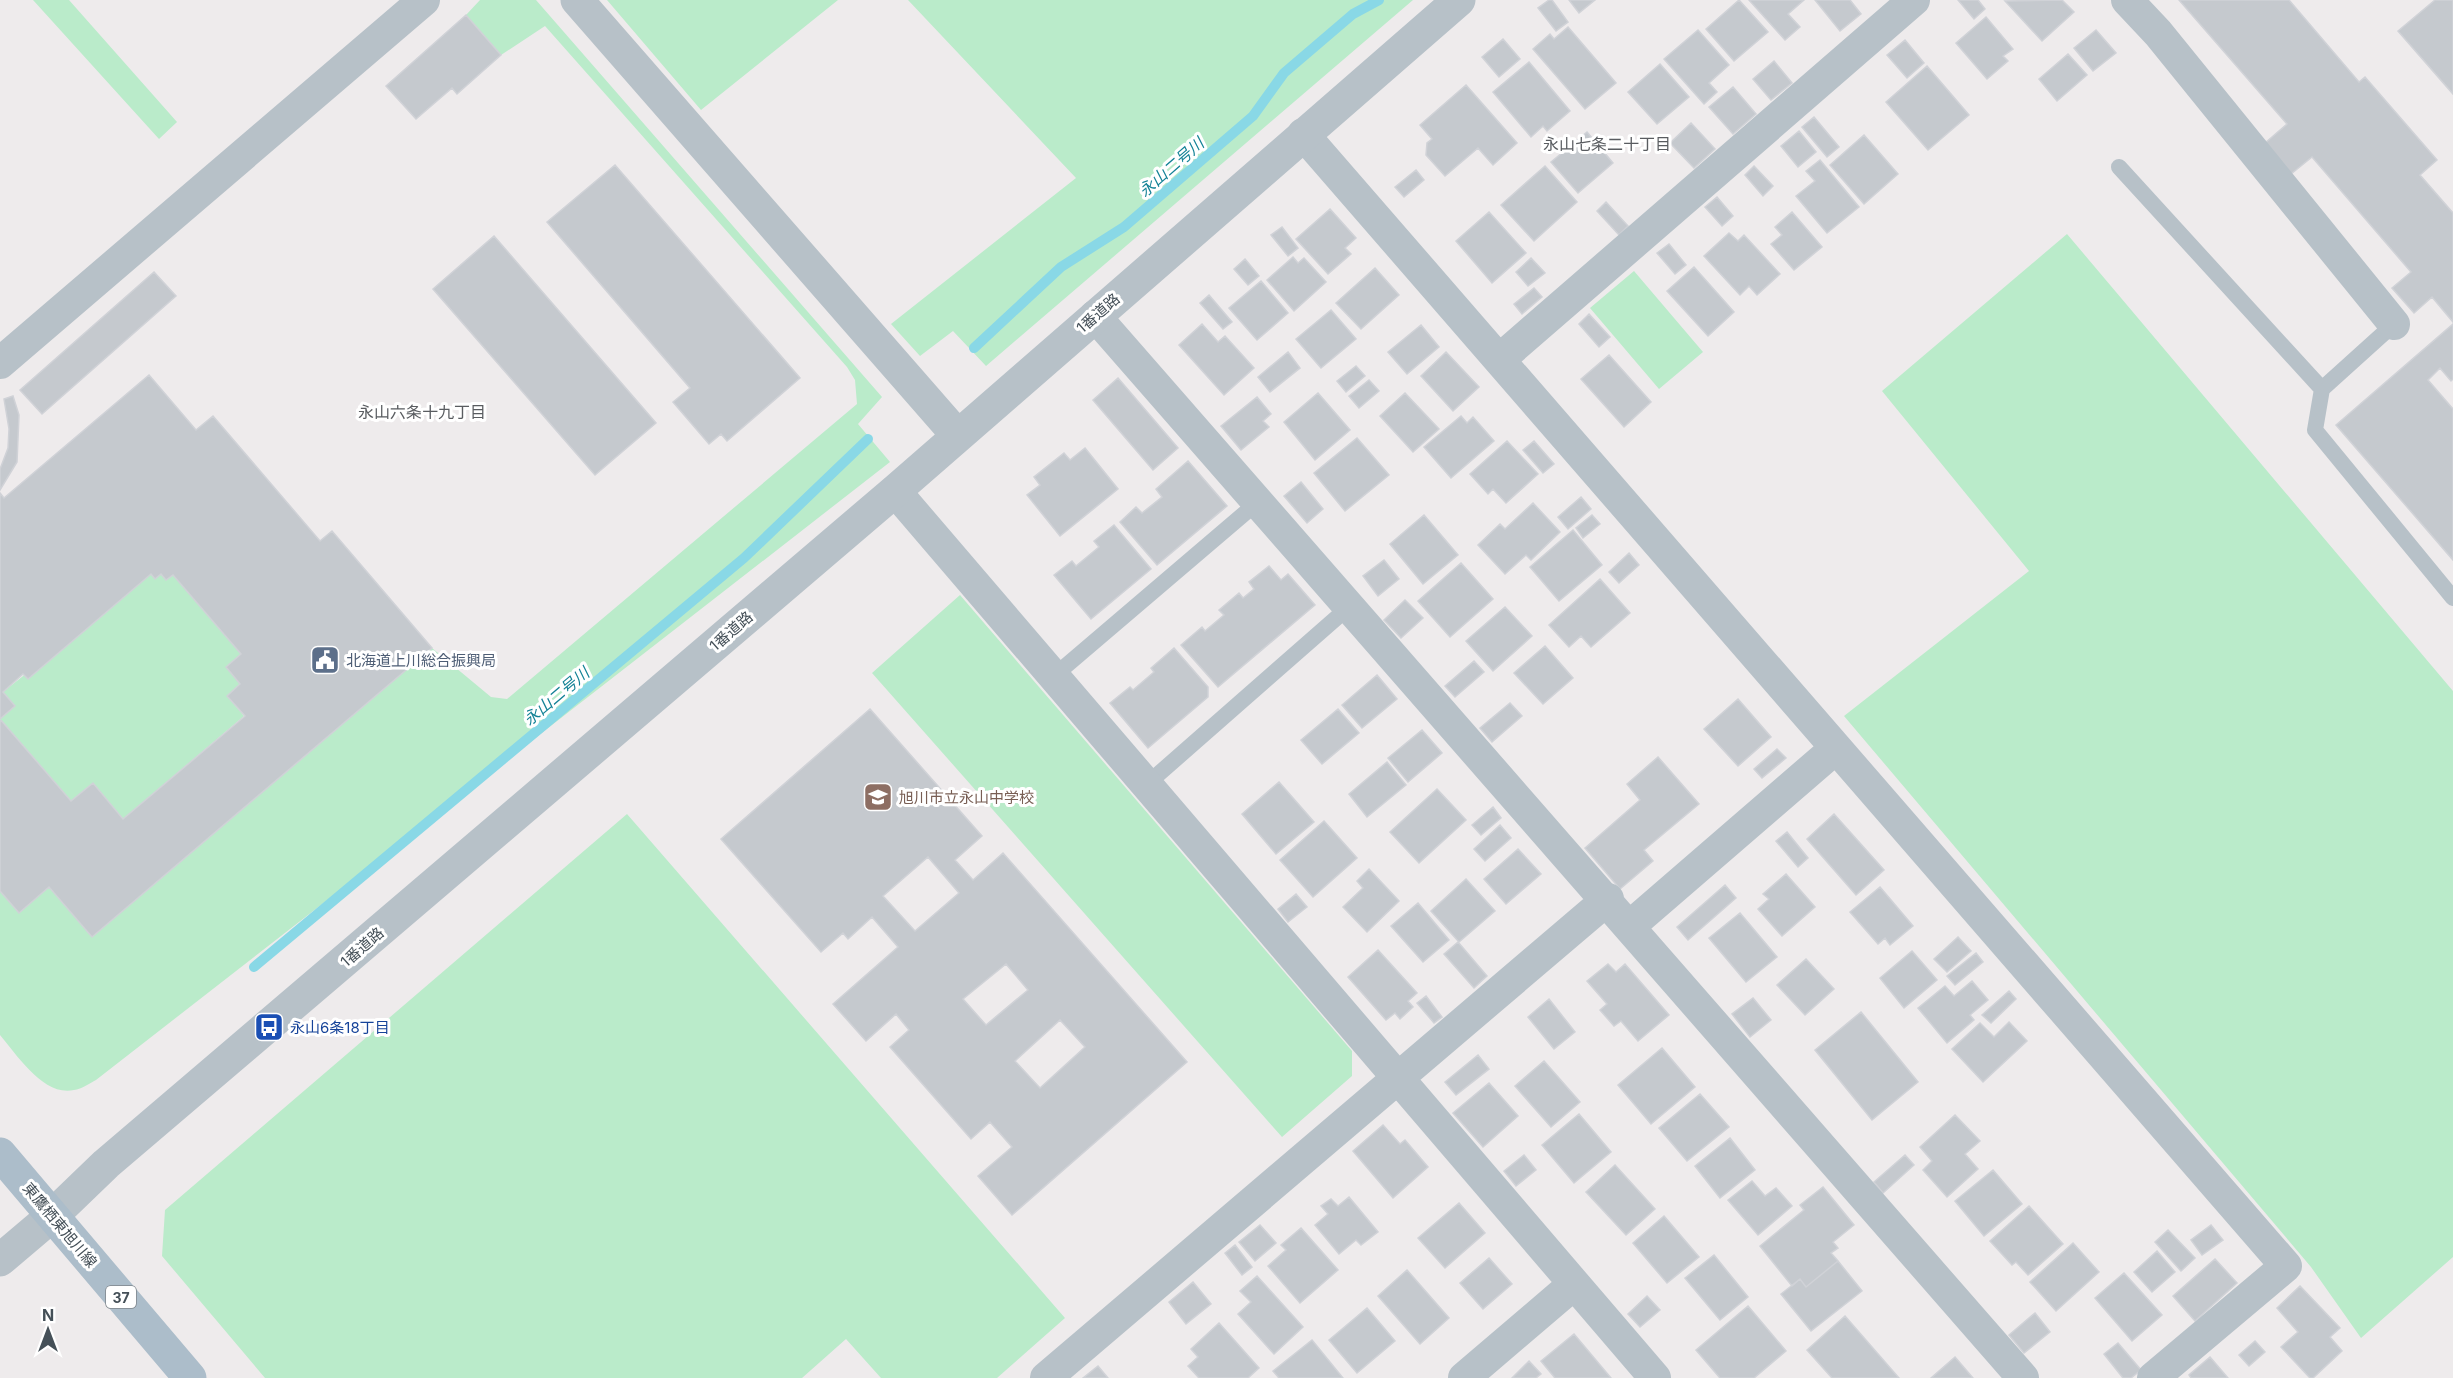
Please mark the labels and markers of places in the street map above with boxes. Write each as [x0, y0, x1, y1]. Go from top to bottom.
public building icon: 北海道上川総合振興局 [309, 644, 341, 676]
place label: 北海道上川総合振興局 [346, 651, 496, 670]
school or university icon: 旭川市立永山中学校 [862, 781, 894, 813]
place label: 旭川市立永山中学校 [899, 788, 1034, 807]
bus stop icon: 永山6条18丁目 [253, 1011, 285, 1043]
place label: 永山6条18丁目 [290, 1018, 390, 1037]

